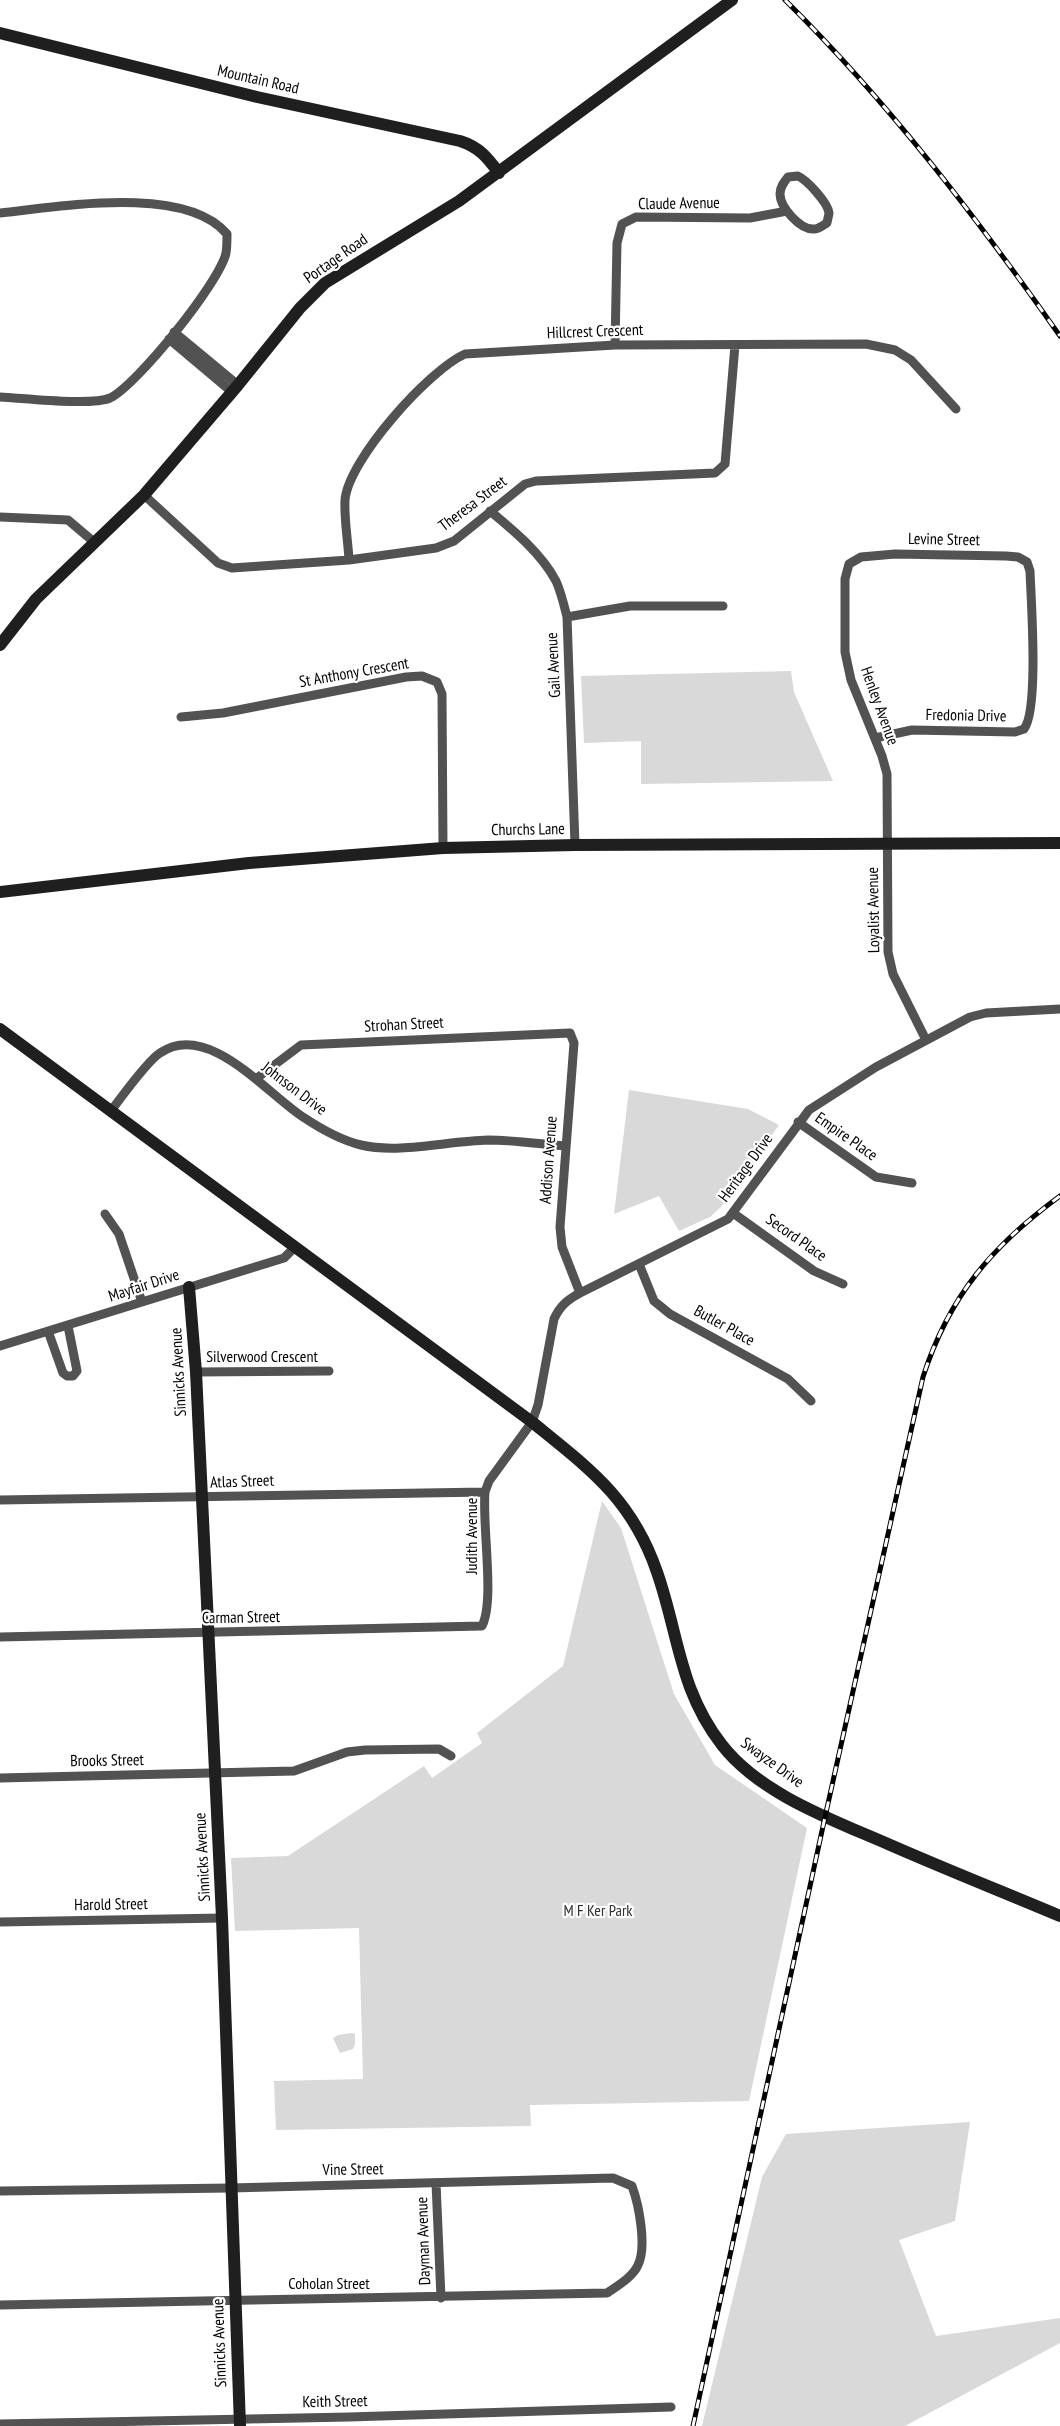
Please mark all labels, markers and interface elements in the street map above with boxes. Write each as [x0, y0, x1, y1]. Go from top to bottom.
street label: Mountain Road [215, 61, 301, 99]
street label: Claude Avenue [638, 194, 720, 214]
street label: Portage Road [300, 230, 372, 288]
street label: Hillcrest Crescent [547, 321, 643, 343]
street label: Theresa Street [435, 472, 511, 536]
street label: Levine Street [908, 530, 980, 550]
street label: Gail Avenue [543, 632, 565, 698]
street label: St Anthony Crescent [298, 654, 410, 692]
street label: Henley Avenue [856, 664, 902, 748]
street label: Fredonia Drive [925, 706, 1007, 726]
street label: Churchs Lane [491, 820, 565, 840]
street label: Loyalist Avenue [864, 867, 884, 953]
street label: Strohan Street [364, 1013, 444, 1037]
street label: Johnson Drive [258, 1058, 330, 1120]
street label: Empire Place [811, 1109, 881, 1165]
street label: Addison Avenue [536, 1115, 562, 1205]
street label: Heritage Drive [715, 1130, 777, 1206]
street label: Secord Place [762, 1210, 830, 1266]
street label: Mayfair Drive [106, 1266, 182, 1306]
street label: Butler Place [690, 1302, 758, 1350]
street label: Sinnicks Avenue [167, 1327, 191, 1417]
street label: Silverwood Crescent [206, 1347, 318, 1367]
street label: Atlas Street [210, 1471, 274, 1493]
street label: Judith Avenue [462, 1498, 482, 1574]
street label: Carman Street [202, 1608, 280, 1628]
street label: Swayze Drive [737, 1734, 807, 1792]
street label: Brooks Street [70, 1751, 144, 1771]
street label: Sinnicks Avenue [191, 1812, 215, 1902]
street label: Harold Street [74, 1895, 148, 1915]
park label: M F Ker Park [563, 1901, 633, 1921]
street label: Vine Street [322, 2160, 384, 2180]
street label: Dayman Avenue [413, 2196, 435, 2286]
street label: Coholan Street [288, 2274, 370, 2294]
street label: Sinnicks Avenue [209, 2298, 231, 2388]
street label: Keith Street [302, 2392, 368, 2412]

